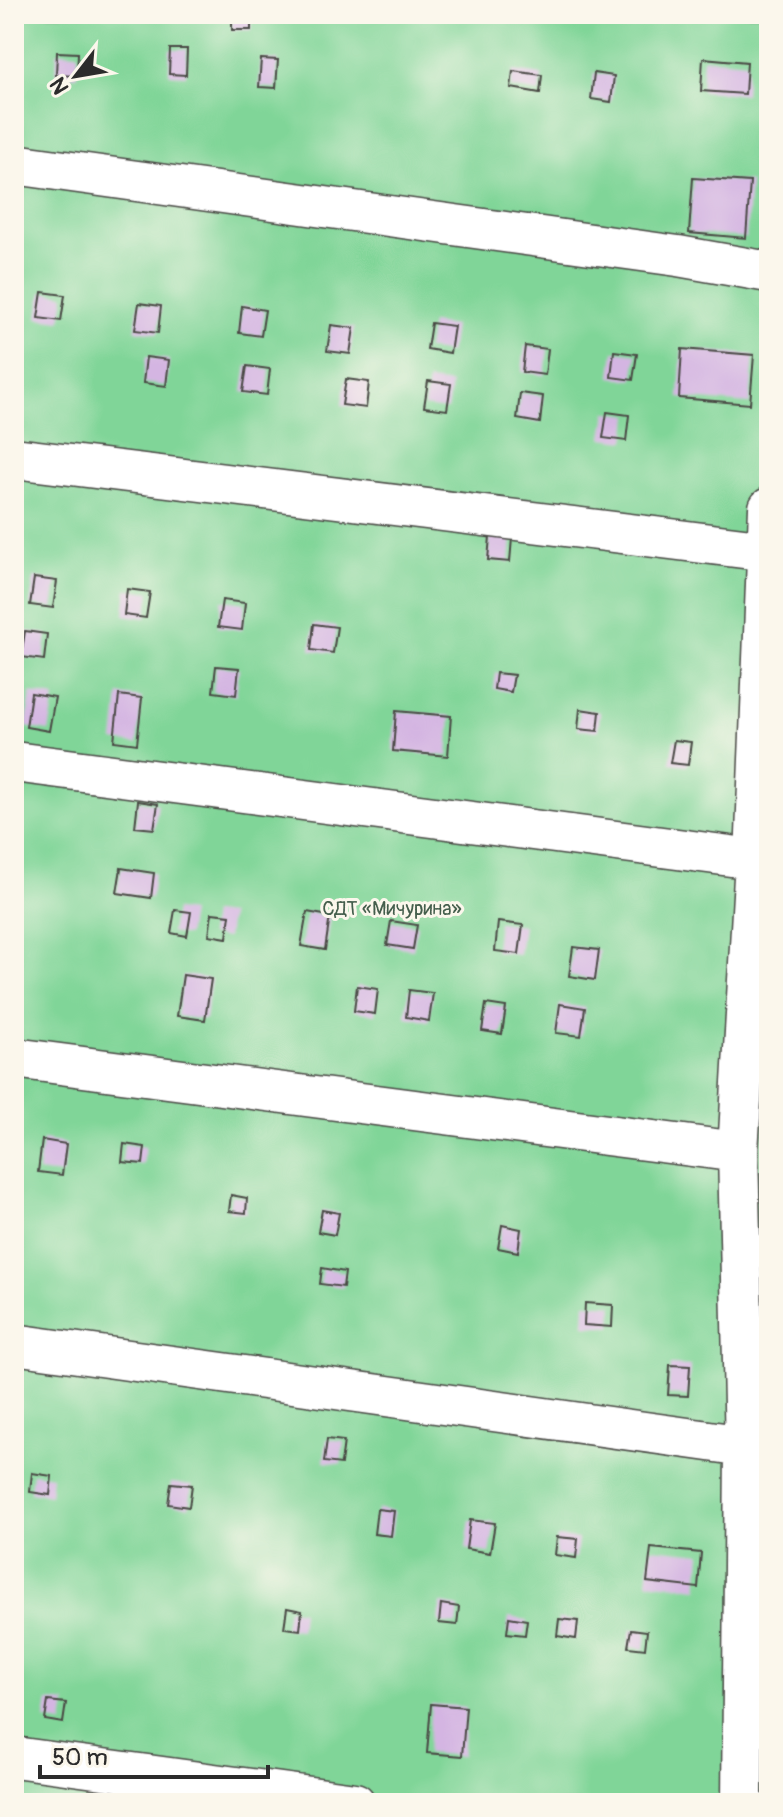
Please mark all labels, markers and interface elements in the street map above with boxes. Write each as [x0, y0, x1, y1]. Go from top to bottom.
north arrow [36, 36, 116, 116]
text: N [44, 72, 76, 99]
park label: СДТ «Мичурина» [322, 896, 462, 921]
scale bar [40, 1729, 268, 1779]
text: 50 m [52, 1743, 108, 1772]

